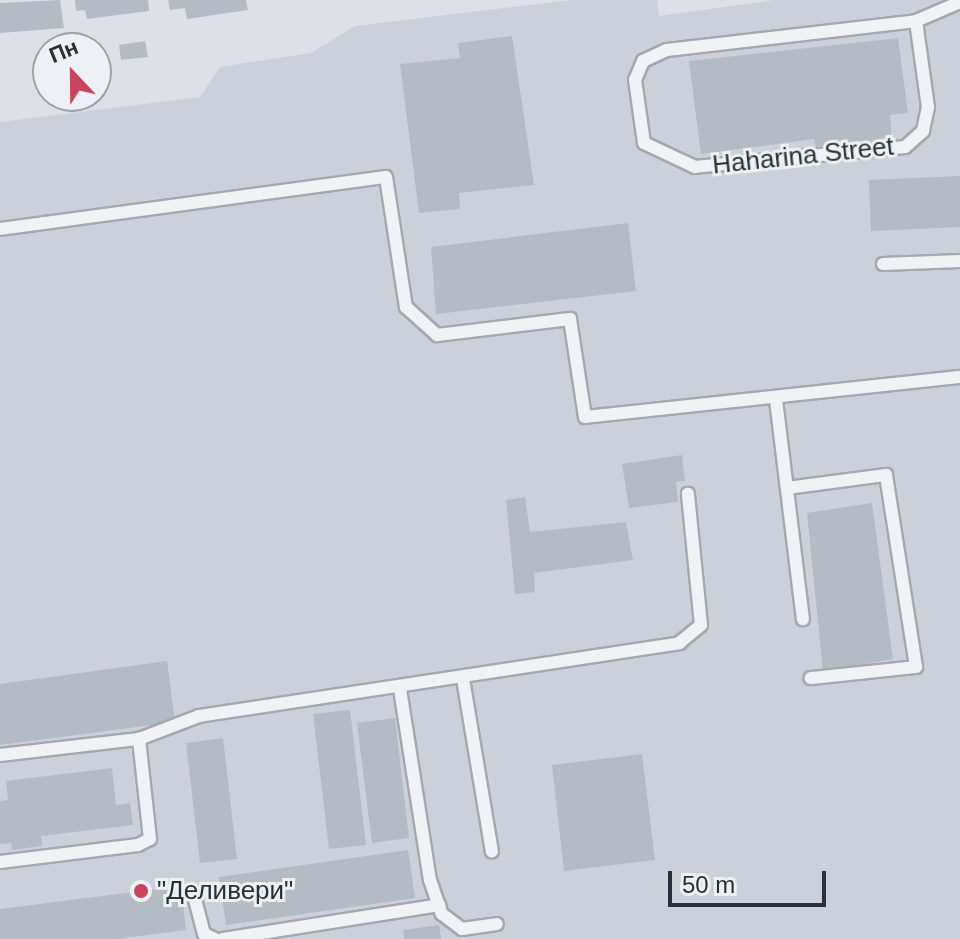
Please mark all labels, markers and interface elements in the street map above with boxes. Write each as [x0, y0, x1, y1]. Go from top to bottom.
north arrow [32, 32, 112, 112]
text: Пн [45, 34, 82, 68]
street label: Haharina Street [711, 131, 895, 181]
scale bar [672, 855, 830, 905]
text: 50 m [682, 871, 735, 898]
place label: "Деливери" [157, 875, 293, 907]
marker: "Деливери" [132, 882, 150, 900]

